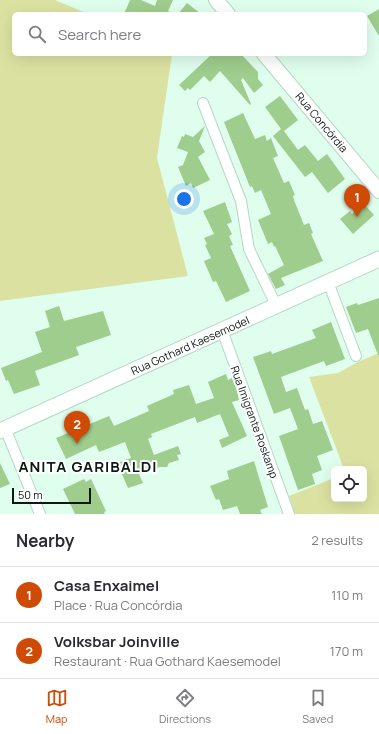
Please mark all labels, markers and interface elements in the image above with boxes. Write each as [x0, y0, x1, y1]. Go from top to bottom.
search box [12, 12, 367, 56]
icon: search [26, 23, 48, 45]
text: Search here [58, 24, 141, 45]
street label: Rua Concórdia [292, 89, 352, 155]
pin: 1 [344, 184, 370, 217]
your location [174, 189, 194, 209]
street label: Rua Gothard Kaesemodel [128, 312, 252, 378]
street label: Rua Imigrante Roskamp [228, 364, 282, 481]
pin: 2 [64, 411, 90, 444]
district label: ANITA GARIBALDI [19, 456, 157, 477]
map controls [331, 466, 367, 502]
button: locate [331, 466, 367, 502]
scale bar [12, 486, 91, 505]
text: 50 m [18, 487, 43, 502]
text: Nearby [16, 529, 74, 552]
text: 2 results [311, 531, 363, 549]
text: Casa Enxaimel [54, 575, 159, 596]
text: 1 [26, 586, 32, 604]
text: 110 m [331, 586, 363, 604]
text: Place · Rua Concórdia [54, 596, 182, 614]
text: Volksbar Joinville [54, 631, 179, 652]
text: 2 [25, 642, 33, 660]
text: 170 m [330, 642, 363, 660]
text: Restaurant · Rua Gothard Kaesemodel [54, 652, 281, 670]
tab: Map [46, 687, 68, 726]
tab: Directions [159, 687, 211, 726]
tab: Saved [302, 687, 333, 726]

